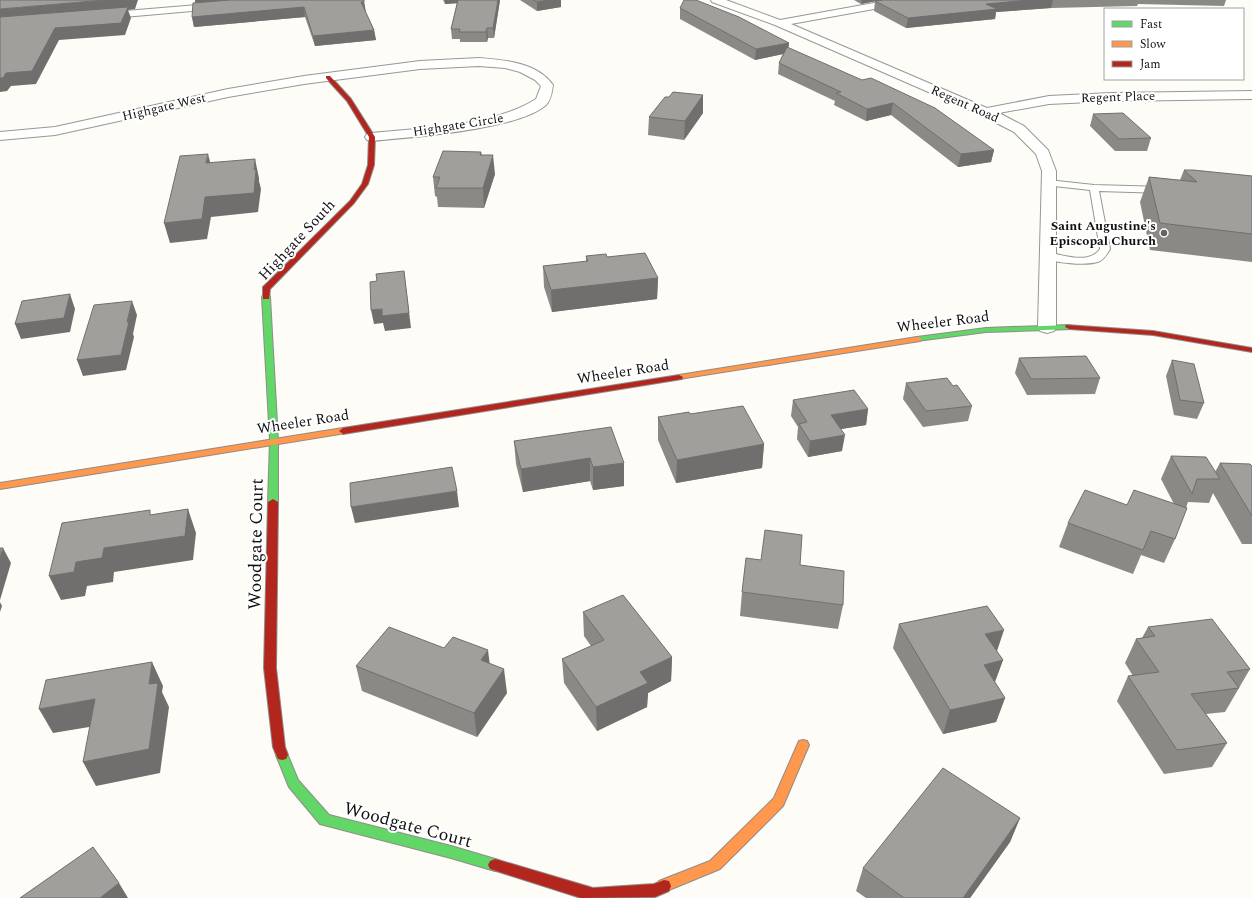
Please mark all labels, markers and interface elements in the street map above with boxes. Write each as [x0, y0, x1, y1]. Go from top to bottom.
legend [1104, 8, 1244, 80]
text: Fast [1140, 15, 1162, 34]
text: Slow [1140, 35, 1166, 54]
text: Jam [1140, 55, 1161, 74]
street label: Regent Road [928, 80, 1002, 128]
street label: Regent Place [1080, 86, 1156, 108]
street label: Highgate West [120, 88, 208, 126]
street label: Highgate Circle [411, 108, 505, 142]
street label: Highgate South [253, 194, 341, 286]
place label: Saint Augustine's Episcopal Church [1050, 216, 1156, 251]
marker: Saint Augustine's Episcopal Church [1159, 228, 1169, 238]
street label: Wheeler Road [895, 305, 991, 339]
street label: Wheeler Road [575, 353, 671, 391]
street label: Wheeler Road [255, 403, 351, 441]
street label: Woodgate Court [241, 478, 271, 610]
street label: Woodgate Court [341, 795, 475, 855]

